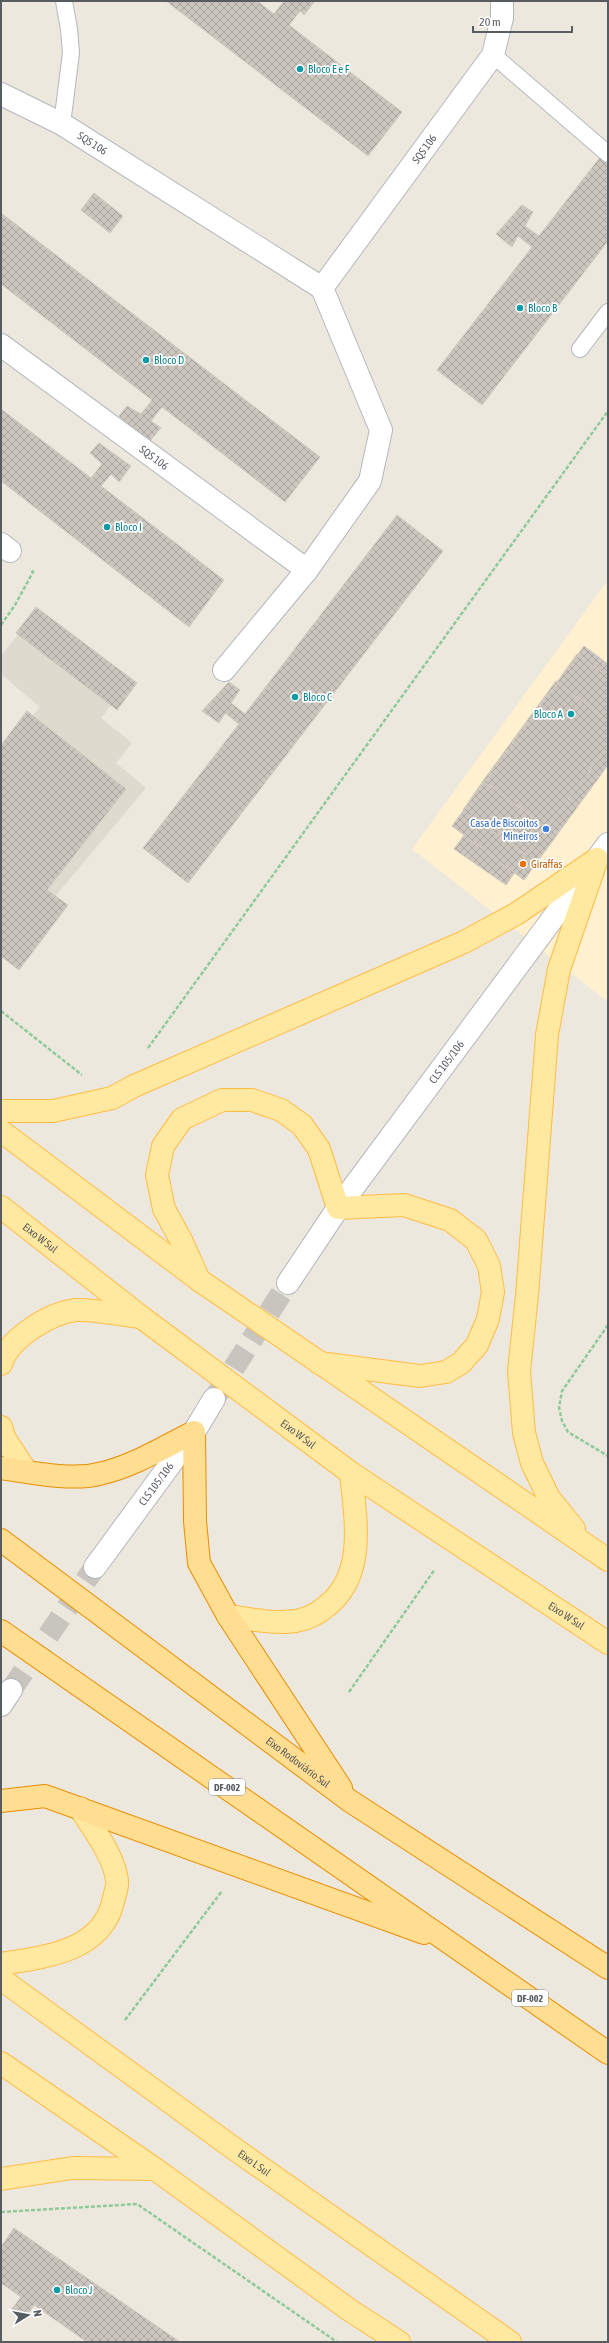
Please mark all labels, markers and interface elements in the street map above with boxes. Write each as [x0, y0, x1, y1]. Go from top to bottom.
scale bar [473, 8, 572, 34]
text: 20 m [479, 15, 501, 29]
place label: Bloco E e F [308, 63, 350, 75]
marker: Bloco E e F [295, 64, 305, 74]
street label: SQS 106 [75, 129, 110, 157]
street label: SQS 106 [410, 132, 439, 166]
place label: Bloco B [528, 302, 558, 314]
marker: Bloco B [515, 303, 525, 313]
place label: Bloco D [154, 354, 184, 366]
marker: Bloco D [141, 355, 151, 365]
street label: SQS 106 [137, 443, 171, 472]
place label: Bloco I [115, 521, 142, 533]
marker: Bloco I [102, 522, 112, 532]
place label: Bloco C [303, 691, 332, 703]
marker: Bloco C [290, 692, 300, 702]
place label: Bloco A [534, 708, 564, 720]
marker: Bloco A [566, 709, 576, 719]
place label: Casa de Biscoitos Mineiros [470, 817, 538, 842]
marker: Casa de Biscoitos Mineiros [541, 824, 551, 834]
place label: Giraffas [531, 858, 563, 870]
marker: Giraffas [518, 859, 528, 869]
street label: CLS 105/106 [427, 1038, 466, 1086]
street label: Eixo W Sul [21, 1221, 60, 1255]
street label: Eixo W Sul [278, 1417, 318, 1451]
street label: CLS 105/106 [136, 1460, 176, 1508]
street label: Eixo W Sul [546, 1599, 587, 1632]
street label: Eixo Rodoviário Sul [264, 1734, 332, 1790]
road number: DF-002 [209, 1779, 245, 1795]
road number: DF-002 [512, 1990, 548, 2006]
street label: Eixo L Sul [236, 2147, 273, 2178]
place label: Bloco J [65, 2284, 92, 2296]
marker: Bloco J [52, 2285, 62, 2295]
north arrow [8, 2295, 48, 2335]
text: N [31, 2309, 44, 2317]

